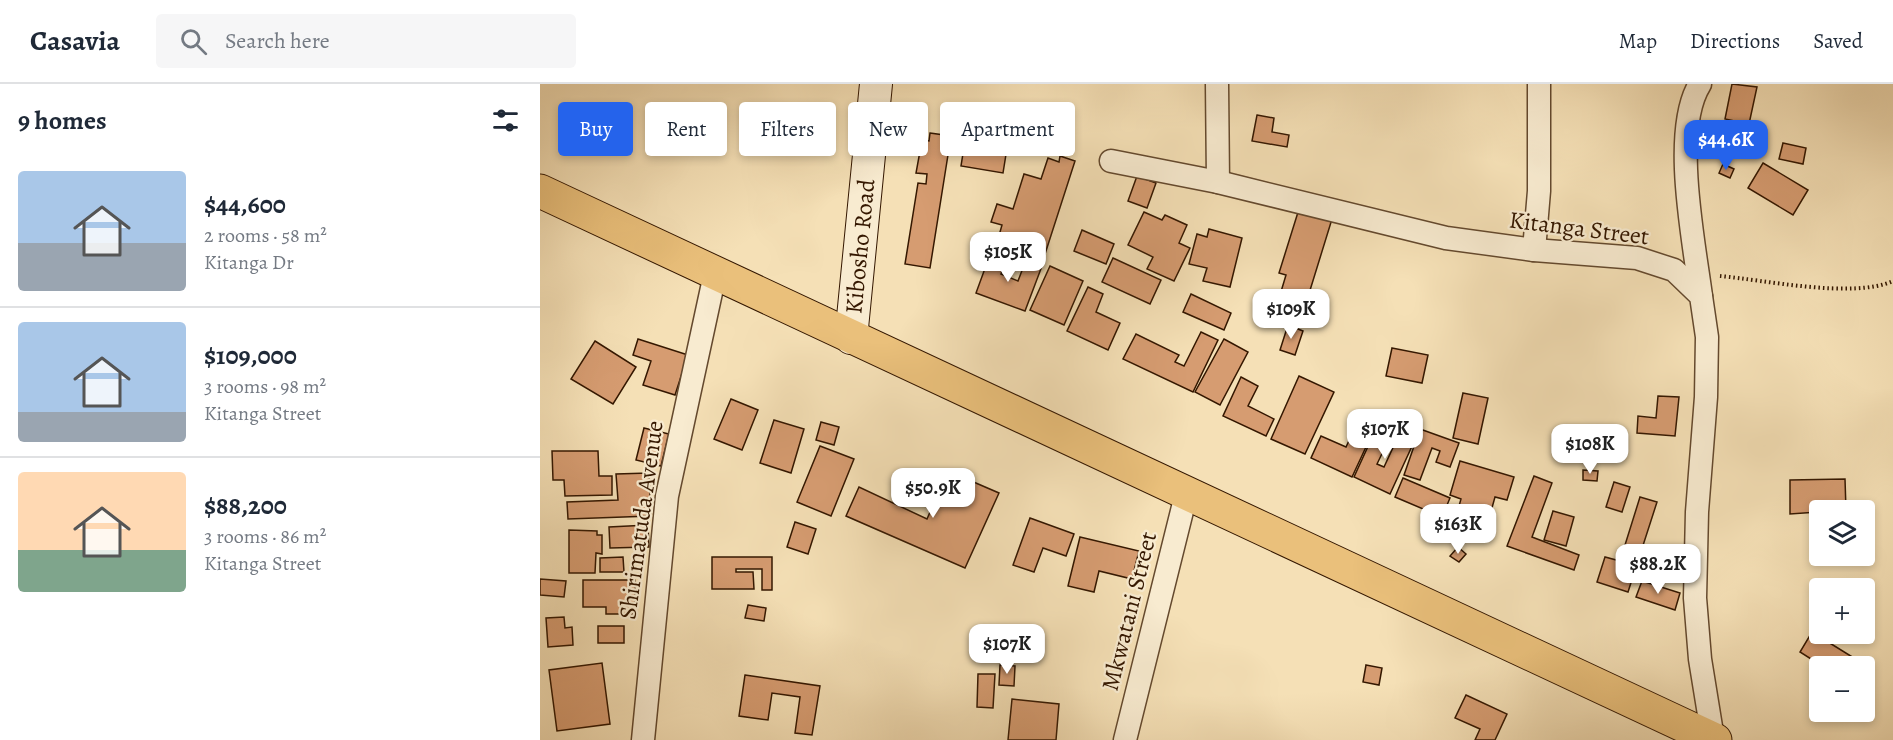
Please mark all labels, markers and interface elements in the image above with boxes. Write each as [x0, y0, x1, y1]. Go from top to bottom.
search box [156, 14, 576, 68]
text: Casavia [30, 22, 120, 60]
icon: search [177, 25, 210, 58]
text: Search here [225, 26, 330, 56]
text: Map [1619, 27, 1657, 55]
text: Directions [1690, 27, 1780, 55]
text: Saved [1813, 27, 1863, 55]
chip: Buy [558, 102, 633, 156]
chip: Rent [645, 102, 727, 156]
chip: Filters [739, 102, 836, 156]
chip: New [848, 102, 928, 156]
chip: Apartment [940, 102, 1075, 156]
text: 9 homes [18, 103, 107, 138]
icon: filters [489, 104, 522, 137]
pin: $44.6K [1677, 120, 1775, 171]
text: $44.6K [1698, 126, 1754, 153]
street label: Kibosho Road [837, 177, 883, 315]
text: $44,600 [204, 187, 286, 222]
icon: home [66, 195, 138, 267]
street label: Kitanga Street [1507, 204, 1651, 252]
text: 2 rooms · 58 m² [204, 222, 327, 249]
pin: $105K [966, 232, 1050, 283]
text: $105K [984, 238, 1032, 265]
text: Kitanga Dr [204, 249, 294, 276]
pin: $109K [1249, 289, 1333, 340]
text: $109K [1267, 295, 1315, 322]
text: $109,000 [204, 338, 297, 373]
icon: home [66, 346, 138, 418]
text: 3 rooms · 98 m² [204, 373, 326, 400]
text: Kitanga Street [204, 400, 321, 427]
pin: $107K [1343, 409, 1427, 460]
text: $107K [1361, 415, 1409, 442]
street label: Shirimatuda Avenue [611, 419, 671, 621]
pin: $108K [1548, 424, 1632, 475]
text: $108K [1565, 430, 1615, 457]
pin: $50.9K [884, 468, 982, 519]
text: $50.9K [905, 474, 961, 501]
text: $88,200 [204, 488, 287, 523]
icon: home [66, 496, 138, 568]
map controls [1809, 500, 1875, 722]
button: layers [1809, 500, 1875, 566]
pin: $163K [1416, 504, 1500, 555]
text: $163K [1434, 510, 1482, 537]
text: 3 rooms · 86 m² [204, 523, 326, 550]
street label: Mkwatani Street [1094, 528, 1164, 694]
pin: $88.2K [1609, 544, 1707, 595]
text: Kitanga Street [204, 550, 321, 577]
text: $88.2K [1630, 550, 1686, 577]
button: + [1809, 578, 1875, 644]
pin: $107K [965, 624, 1049, 675]
text: $107K [983, 630, 1031, 657]
button: − [1809, 656, 1875, 722]

